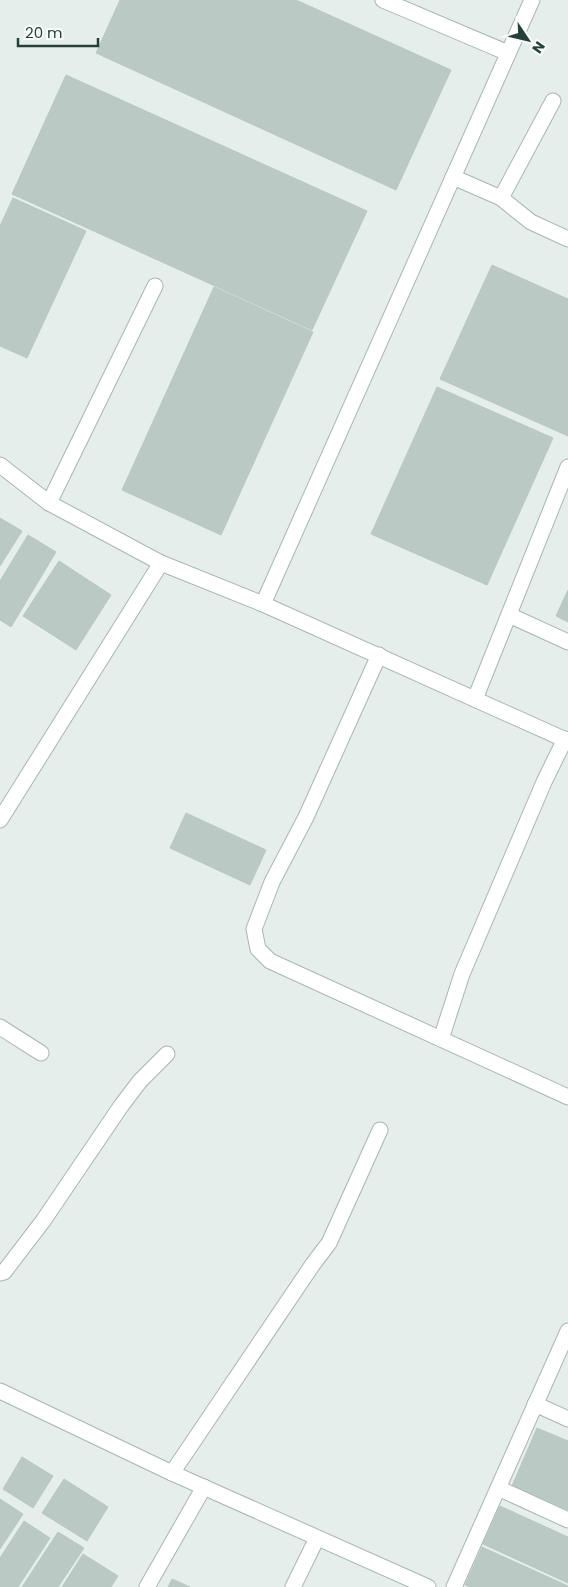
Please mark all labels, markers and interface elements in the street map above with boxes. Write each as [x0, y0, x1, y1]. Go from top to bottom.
scale bar [18, 15, 98, 47]
north arrow [503, 15, 553, 65]
text: 20 m [25, 22, 63, 43]
text: N [527, 37, 550, 58]

